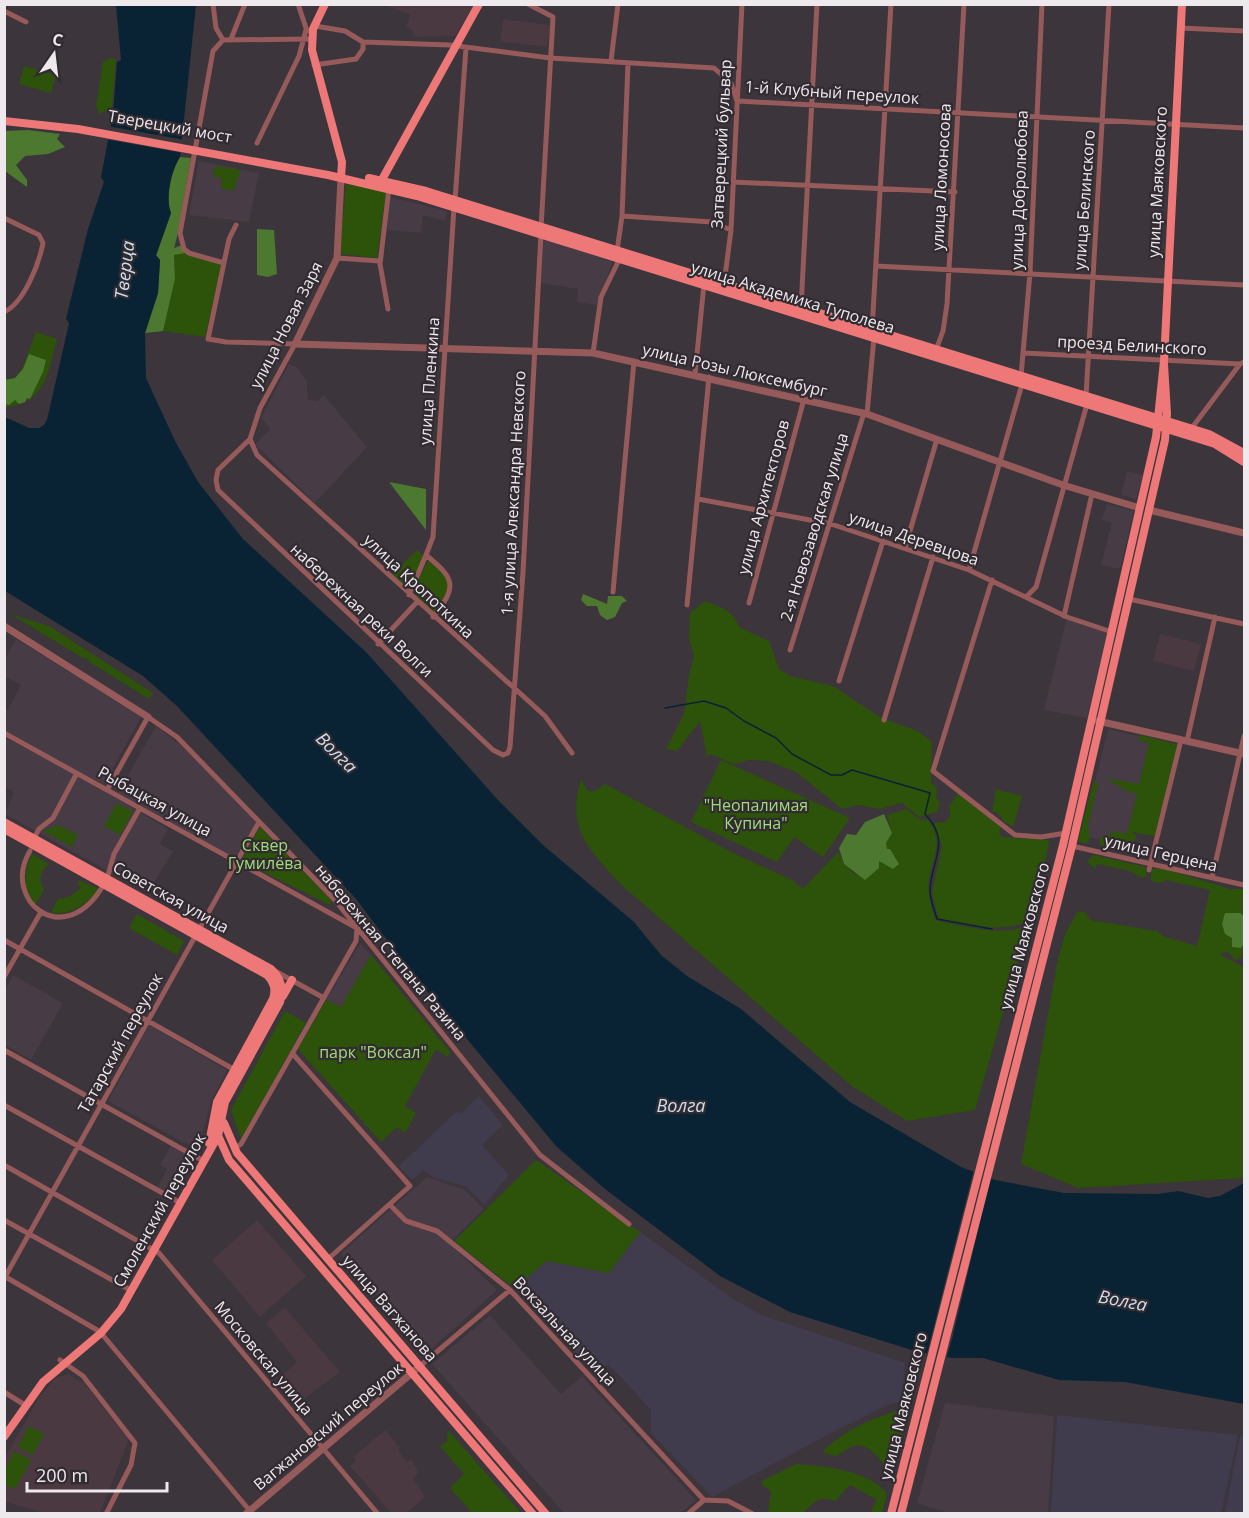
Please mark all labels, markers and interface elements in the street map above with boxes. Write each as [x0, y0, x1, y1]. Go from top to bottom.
north arrow [24, 24, 84, 84]
text: С [50, 28, 65, 51]
street label: Затверецкий бульвар [706, 59, 736, 229]
street label: 1-й Клубный переулок [744, 75, 921, 109]
street label: улица Ломоносова [926, 103, 956, 251]
street label: Тверецкий мост [106, 104, 234, 148]
street label: улица Маяковского [1142, 106, 1172, 258]
street label: улица Добролюбова [1005, 110, 1033, 270]
street label: улица Белинского [1068, 129, 1100, 271]
water label: Тверца [109, 239, 139, 301]
street label: улица Академика Туполева [689, 256, 897, 338]
street label: улица Новая Заря [244, 258, 328, 392]
street label: улица Пленкина [414, 316, 444, 446]
street label: проезд Белинского [1057, 330, 1207, 360]
street label: улица Розы Люксембург [640, 338, 830, 402]
street label: 1-я улица Александра Невского [496, 370, 530, 616]
street label: улица Архитекторов [732, 417, 794, 577]
street label: 2-я Новозаводская улица [775, 430, 853, 624]
street label: улица Деревцова [846, 505, 982, 571]
street label: улица Кропоткина [359, 529, 479, 643]
street label: набережная реки Волги [286, 538, 438, 682]
water label: Волга [311, 726, 363, 778]
street label: Рыбацкая улица [94, 761, 216, 841]
park label: "Неопалимая Купина" [704, 794, 808, 834]
street label: улица Герцена [1102, 829, 1220, 877]
park label: Сквер Гумилёва [228, 834, 302, 874]
street label: Советская улица [109, 856, 233, 938]
street label: набережная Степана Разина [311, 859, 471, 1045]
street label: улица Маяковского [994, 860, 1054, 1012]
street label: Татарский переулок [72, 968, 168, 1117]
park label: парк "Воксал" [319, 1041, 427, 1063]
water label: Волга [657, 1093, 706, 1117]
street label: Смоленский переулок [107, 1128, 211, 1291]
street label: улица Вагжанова [337, 1250, 443, 1366]
street label: Вокзальная улица [509, 1272, 621, 1390]
water label: Волга [1097, 1284, 1149, 1316]
street label: Московская улица [210, 1296, 318, 1420]
street label: улица Маяковского [874, 1330, 932, 1482]
street label: Вагжановский переулок [249, 1356, 408, 1495]
scale bar [27, 1455, 166, 1493]
text: 200 m [36, 1463, 88, 1487]

